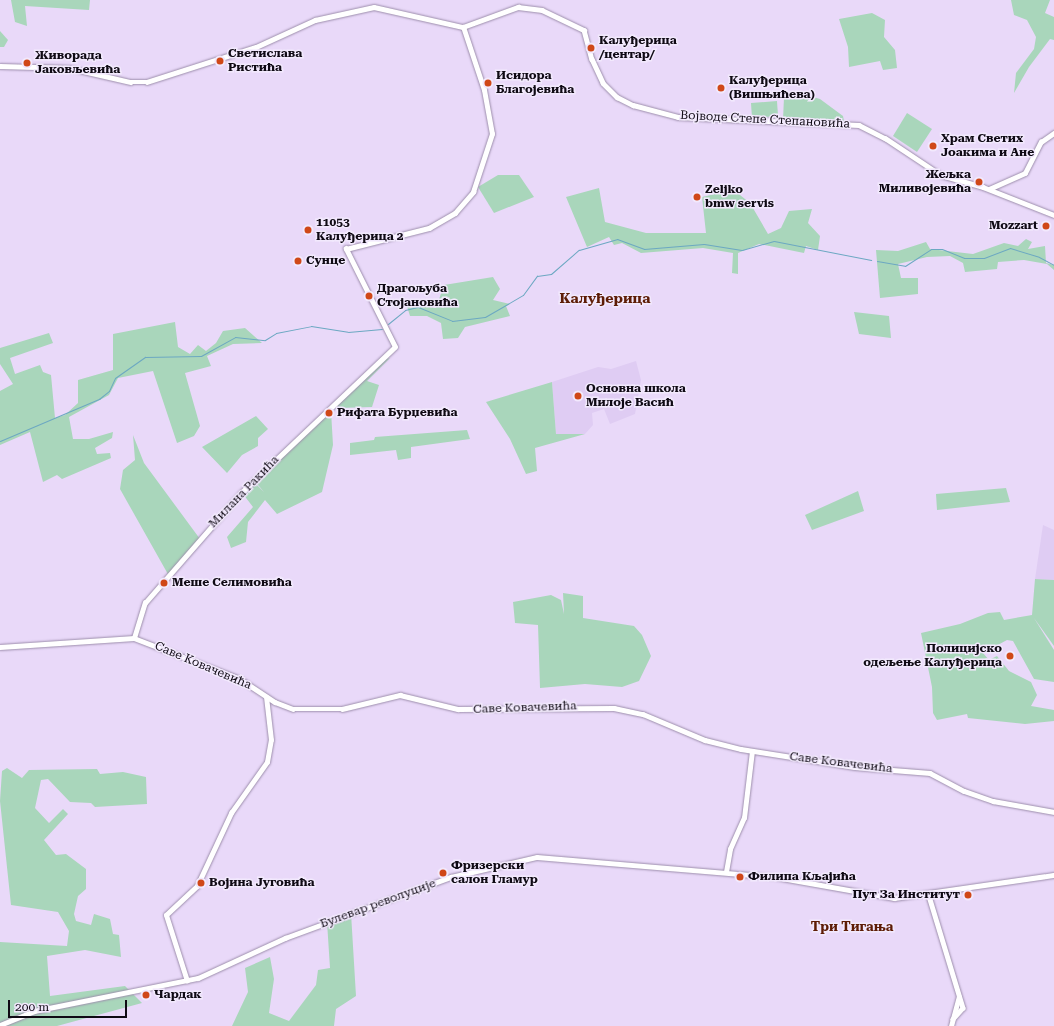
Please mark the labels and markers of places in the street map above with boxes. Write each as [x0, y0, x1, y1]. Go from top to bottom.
place label: Калуђерица /центар/ [599, 34, 677, 62]
marker: Калуђерица /центар/ [586, 43, 596, 53]
place label: Светислава Ристића [228, 47, 302, 75]
place label: Живорада Јаковљевића [35, 49, 120, 77]
marker: Светислава Ристића [215, 56, 225, 66]
marker: Живорада Јаковљевића [22, 58, 32, 68]
place label: Исидора Благојевића [496, 69, 574, 97]
place label: Калуђерица (Вишњићева) [729, 74, 815, 102]
marker: Исидора Благојевића [483, 78, 493, 88]
marker: Калуђерица (Вишњићева) [716, 83, 726, 93]
place label: Храм Светих Јоакима и Ане [941, 132, 1034, 160]
marker: Храм Светих Јоакима и Ане [928, 141, 938, 151]
place label: Жељка Миливојевића [879, 168, 971, 196]
marker: Жељка Миливојевића [974, 177, 984, 187]
place label: Zeljko bmw servis [705, 183, 774, 211]
marker: Zeljko bmw servis [692, 192, 702, 202]
place label: 11053 Калуђерица 2 [316, 216, 404, 244]
place label: Mozzart [989, 219, 1038, 233]
marker: Mozzart [1041, 221, 1051, 231]
marker: 11053 Калуђерица 2 [303, 225, 313, 235]
place label: Сунце [306, 254, 345, 268]
marker: Сунце [293, 256, 303, 266]
place label: Драгољуба Стојановића [377, 282, 458, 310]
marker: Драгољуба Стојановића [364, 291, 374, 301]
place label: Основна школа Милоје Васић [586, 382, 686, 410]
marker: Основна школа Милоје Васић [573, 391, 583, 401]
place label: Рифата Бурџевића [337, 406, 457, 420]
marker: Рифата Бурџевића [324, 408, 334, 418]
place label: Меше Селимовића [172, 576, 292, 590]
marker: Меше Селимовића [159, 578, 169, 588]
place label: Полицијско одељење Калуђерица [863, 642, 1002, 670]
marker: Полицијско одељење Калуђерица [1005, 651, 1015, 661]
place label: Фризерски салон Гламур [451, 859, 538, 887]
marker: Фризерски салон Гламур [438, 868, 448, 878]
place label: Филипа Кљајића [748, 870, 856, 884]
marker: Филипа Кљајића [735, 872, 745, 882]
place label: Војина Југовића [209, 876, 315, 890]
marker: Војина Југовића [196, 878, 206, 888]
place label: Пут За Институт [852, 888, 960, 902]
marker: Пут За Институт [963, 890, 973, 900]
place label: Чардак [154, 988, 201, 1002]
marker: Чардак [141, 990, 151, 1000]

